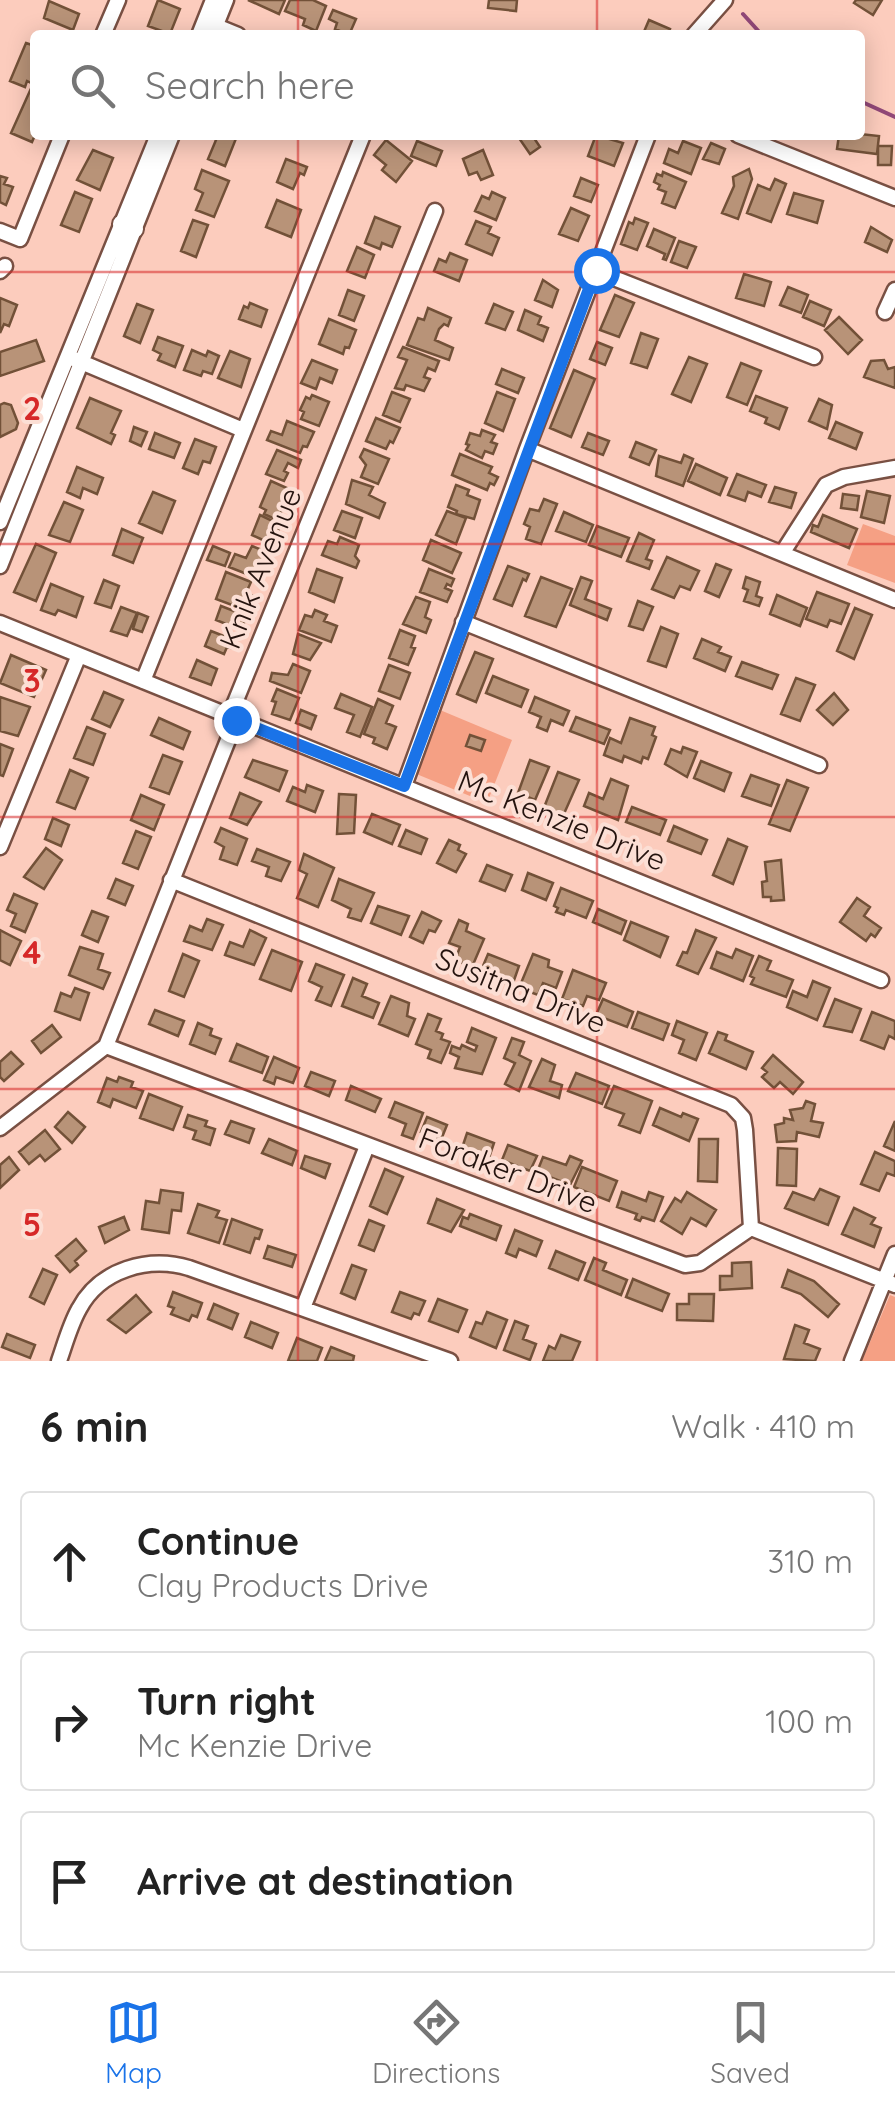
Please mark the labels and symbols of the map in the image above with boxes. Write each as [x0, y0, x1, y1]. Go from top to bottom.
route start [574, 248, 620, 294]
text: 2 [23, 388, 41, 428]
street label: Knik Avenue [210, 482, 310, 654]
text: 3 [23, 660, 41, 700]
route end [214, 698, 260, 744]
street label: Mc Kenzie Drive [453, 761, 671, 879]
text: 4 [23, 932, 42, 972]
street label: Susitna Drive [430, 939, 612, 1041]
street label: Foraker Drive [413, 1119, 603, 1221]
text: 5 [23, 1204, 41, 1244]

